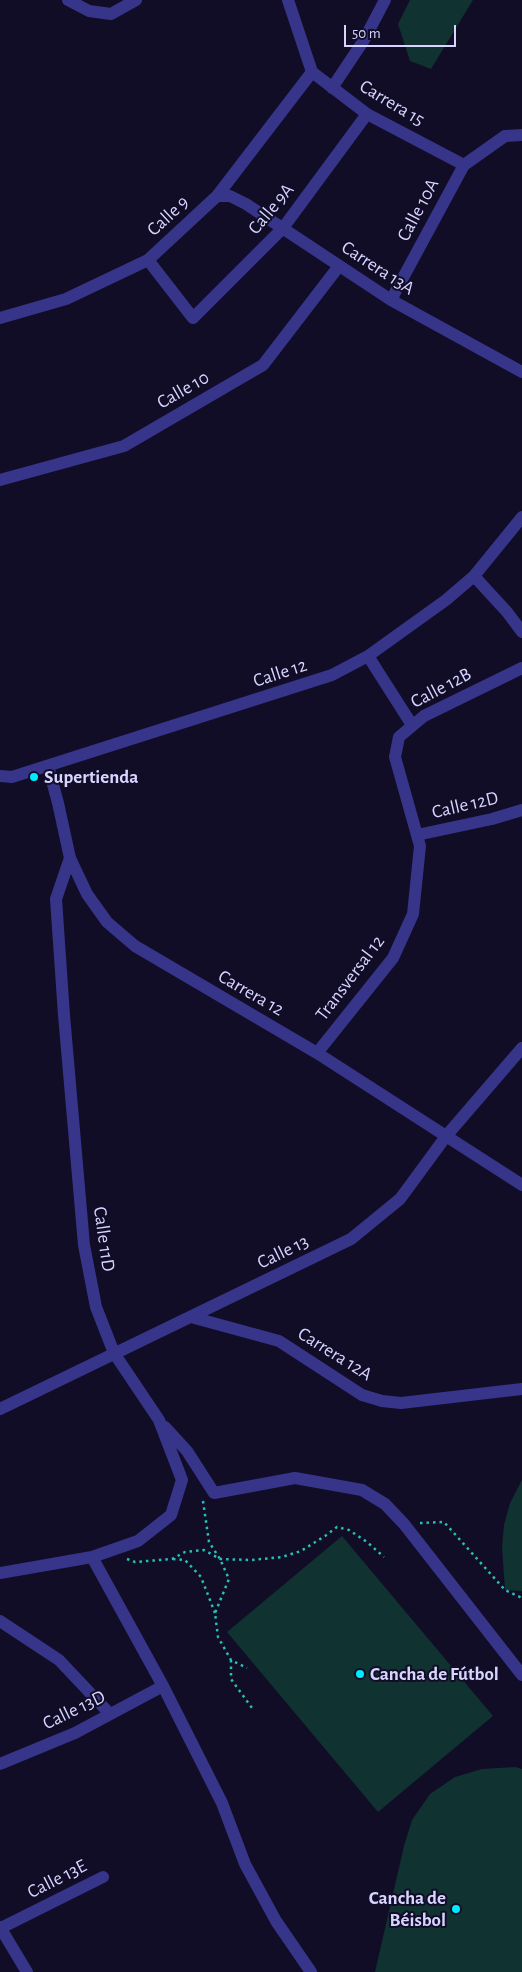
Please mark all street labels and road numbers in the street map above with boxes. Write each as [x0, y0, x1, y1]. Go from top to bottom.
street label: Carrera 15 [355, 75, 429, 131]
street label: Calle 10A [392, 175, 444, 245]
street label: Calle 9A [243, 179, 299, 239]
street label: Calle 9 [142, 191, 194, 241]
street label: Carrera 13A [337, 236, 419, 300]
street label: Calle 10 [153, 366, 213, 414]
street label: Calle 12 [250, 654, 310, 692]
street label: Calle 12B [407, 663, 475, 713]
street label: Calle 12D [430, 786, 500, 824]
street label: Transversal 12 [311, 931, 389, 1025]
street label: Carrera 12 [214, 965, 288, 1021]
street label: Calle 11D [88, 1205, 120, 1273]
street label: Calle 13 [254, 1230, 312, 1274]
street label: Carrera 12A [294, 1322, 376, 1386]
street label: Calle 13D [39, 1685, 109, 1735]
street label: Calle 13E [24, 1854, 90, 1904]

